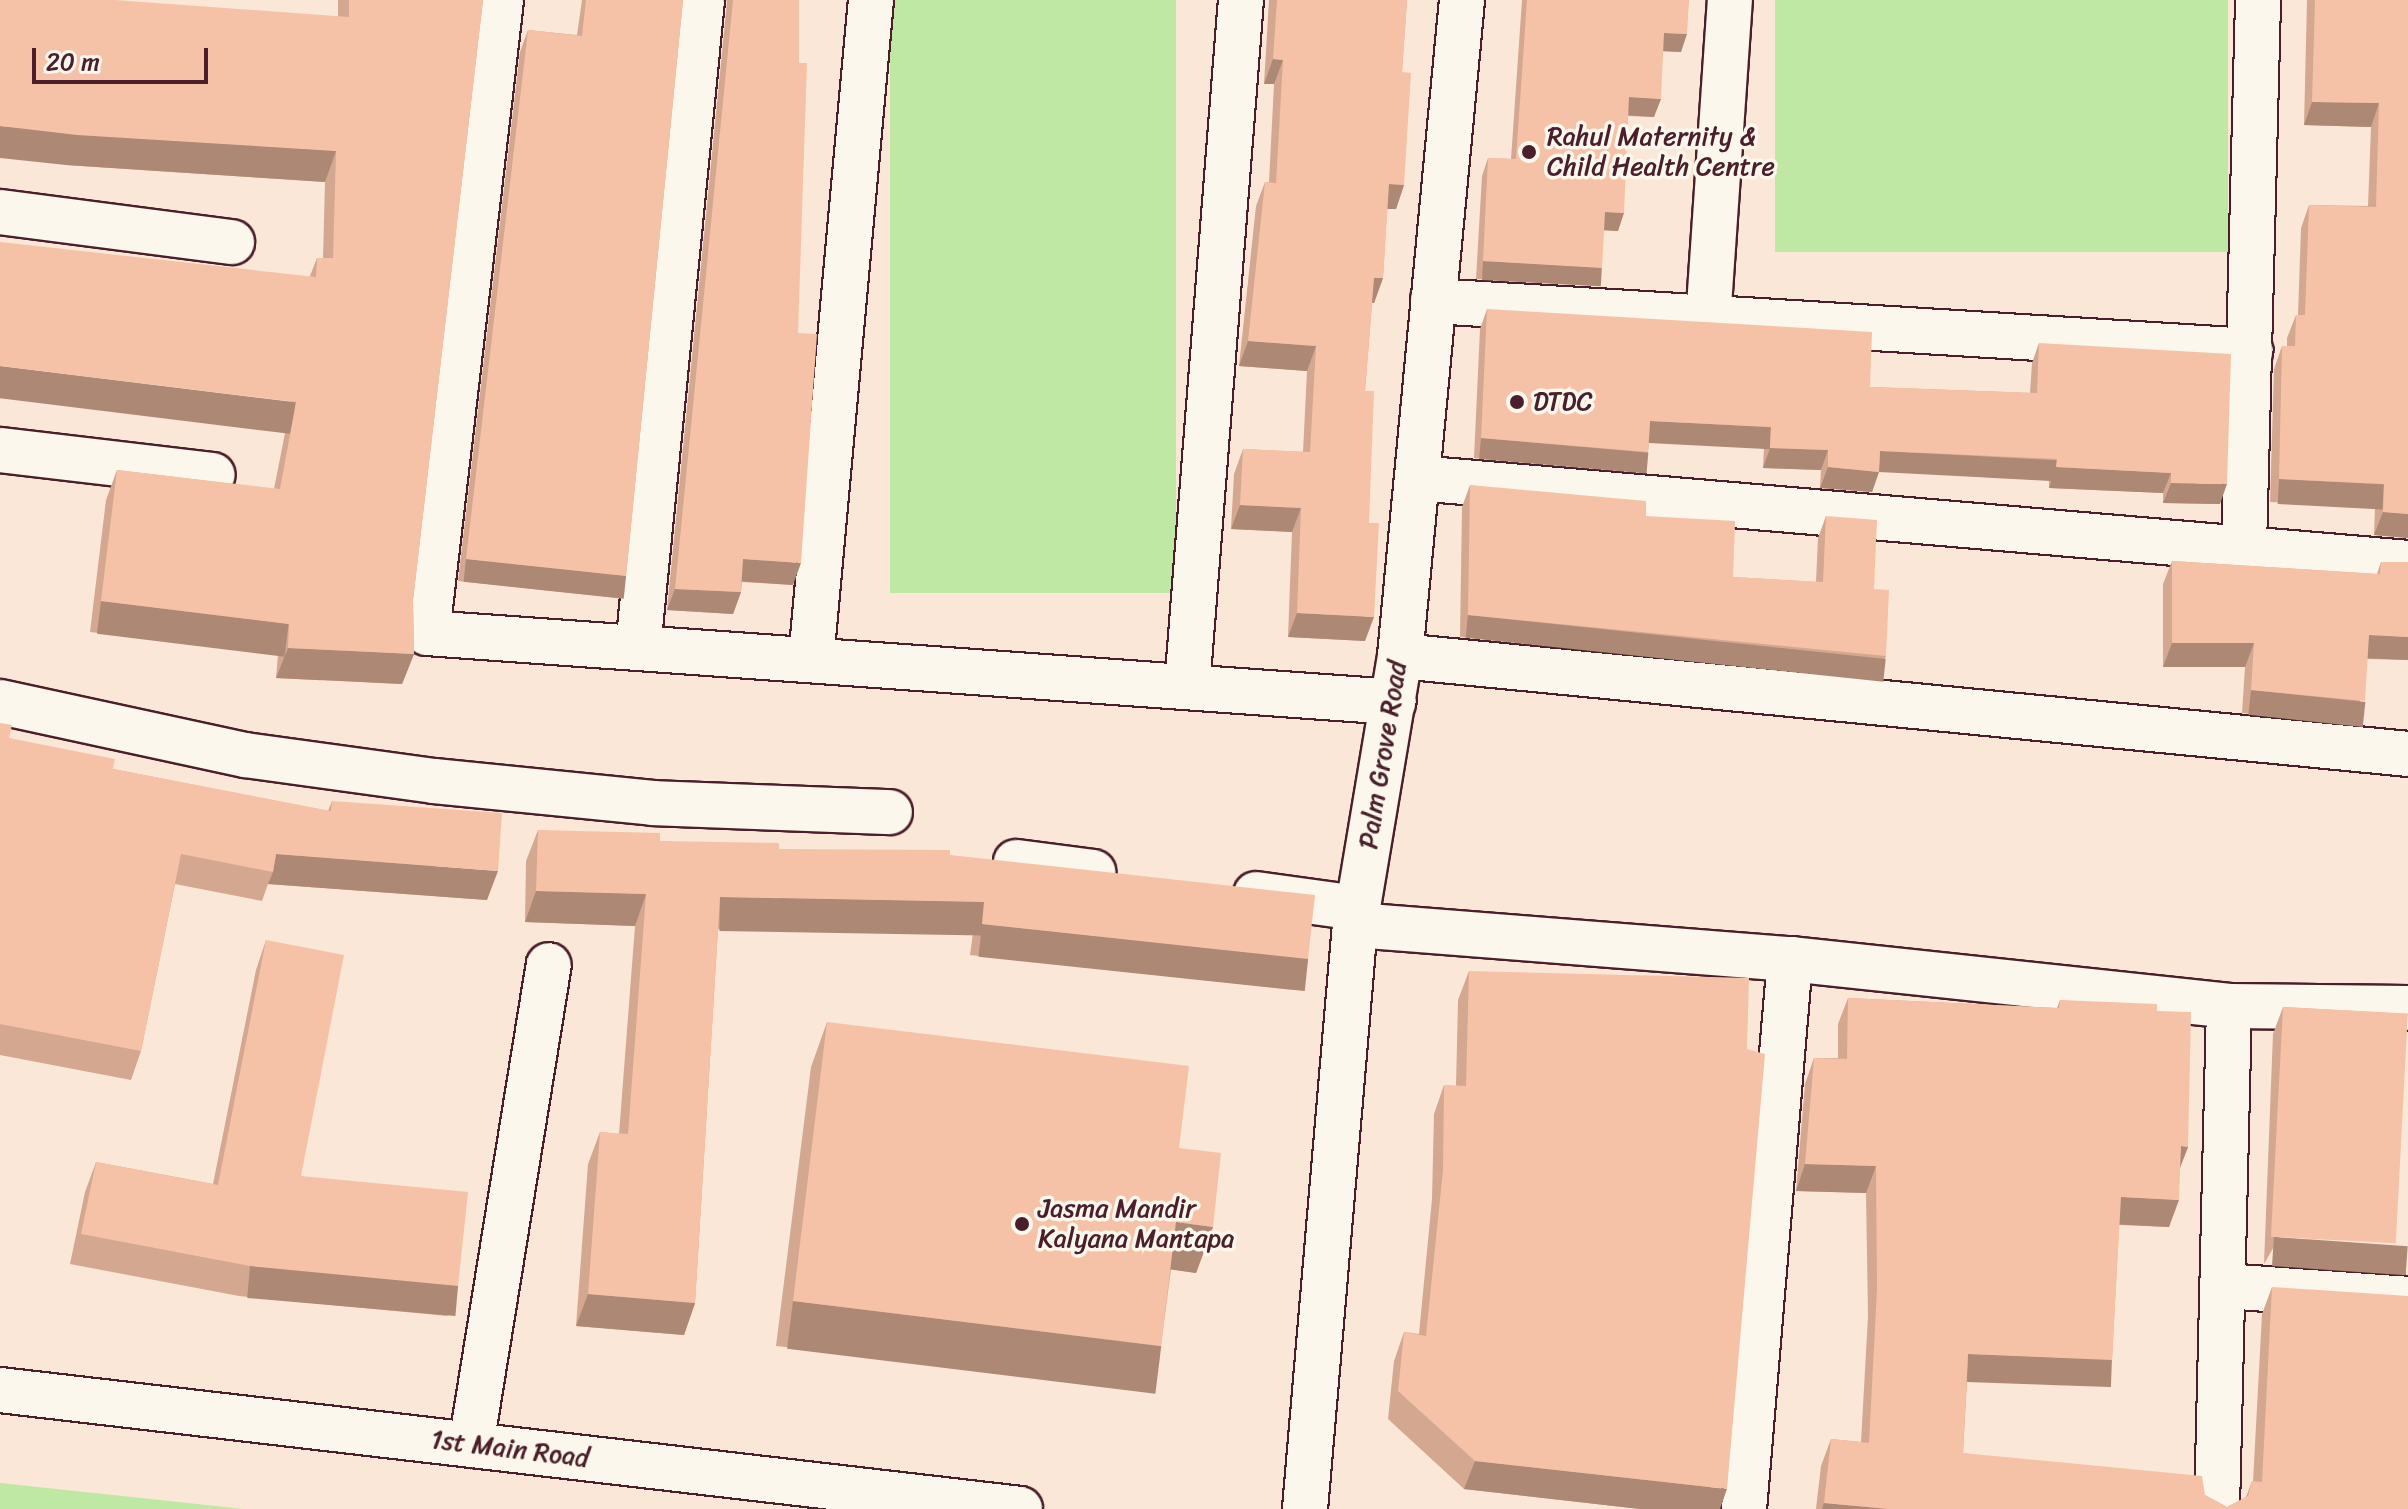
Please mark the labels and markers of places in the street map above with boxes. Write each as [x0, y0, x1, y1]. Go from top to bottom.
place label: Rahul Maternity & Child Health Centre [1547, 121, 1775, 182]
marker: Rahul Maternity & Child Health Centre [1518, 141, 1540, 163]
place label: DTDC [1533, 386, 1593, 418]
marker: DTDC [1508, 393, 1526, 411]
place label: Jasma Mandir Kalyana Mantapa [1038, 1193, 1234, 1254]
marker: Jasma Mandir Kalyana Mantapa [1013, 1215, 1031, 1233]

